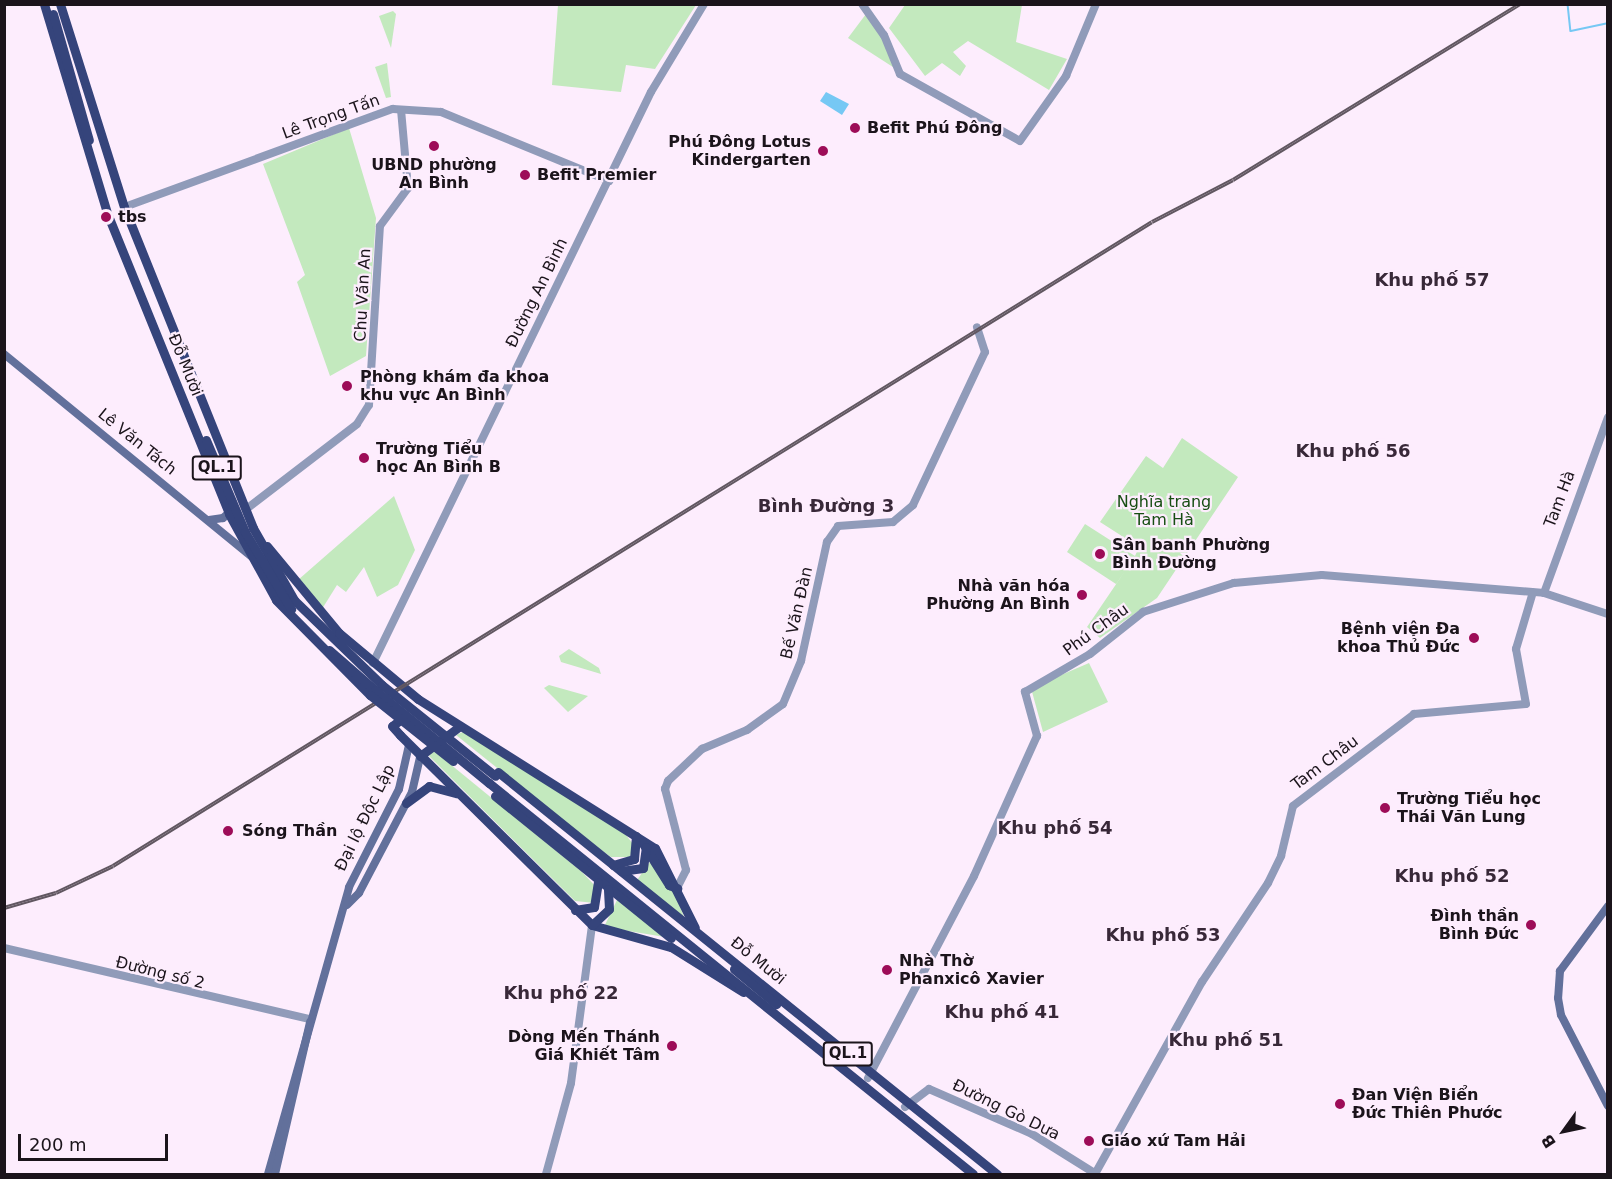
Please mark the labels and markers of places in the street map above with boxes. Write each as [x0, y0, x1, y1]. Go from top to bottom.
place label: Befit Phú Đông [867, 118, 1002, 138]
marker: Befit Phú Đông [848, 121, 862, 135]
place label: Phú Đông Lotus Kindergarten [668, 132, 811, 170]
marker: UBND phường An Bình [427, 139, 441, 153]
marker: Phú Đông Lotus Kindergarten [816, 144, 830, 158]
place label: UBND phường An Bình [371, 155, 497, 193]
place label: Befit Premier [537, 165, 656, 185]
marker: Befit Premier [518, 168, 532, 182]
place label: tbs [118, 207, 147, 227]
marker: tbs [99, 210, 113, 224]
place label: Phòng khám đa khoa khu vực An Bình [360, 367, 549, 405]
marker: Phòng khám đa khoa khu vực An Bình [338, 377, 356, 395]
place label: Trường Tiểu học An Bình B [376, 439, 501, 477]
marker: Trường Tiểu học An Bình B [357, 451, 371, 465]
place label: Sân banh Phường Bình Đường [1112, 535, 1270, 573]
marker: Sân banh Phường Bình Đường [1093, 547, 1107, 561]
place label: Nhà văn hóa Phường An Bình [926, 576, 1070, 614]
marker: Nhà văn hóa Phường An Bình [1075, 588, 1089, 602]
place label: Bệnh viện Đa khoa Thủ Đức [1337, 619, 1460, 657]
marker: Bệnh viện Đa khoa Thủ Đức [1465, 629, 1483, 647]
place label: Trường Tiểu học Thái Văn Lung [1397, 789, 1541, 827]
marker: Trường Tiểu học Thái Văn Lung [1378, 801, 1392, 815]
place label: Sóng Thần [242, 821, 337, 841]
marker: Sóng Thần [219, 822, 237, 840]
place label: Đình thần Bình Đức [1431, 906, 1519, 944]
marker: Đình thần Bình Đức [1524, 918, 1538, 932]
place label: Nhà Thờ Phanxicô Xavier [899, 951, 1044, 989]
marker: Nhà Thờ Phanxicô Xavier [880, 963, 894, 977]
place label: Dòng Mến Thánh Giá Khiết Tâm [508, 1027, 660, 1065]
marker: Dòng Mến Thánh Giá Khiết Tâm [665, 1039, 679, 1053]
place label: Đan Viện Biển Đức Thiên Phước [1352, 1085, 1502, 1123]
marker: Đan Viện Biển Đức Thiên Phước [1333, 1097, 1347, 1111]
place label: Giáo xứ Tam Hải [1101, 1131, 1246, 1151]
marker: Giáo xứ Tam Hải [1082, 1134, 1096, 1148]

